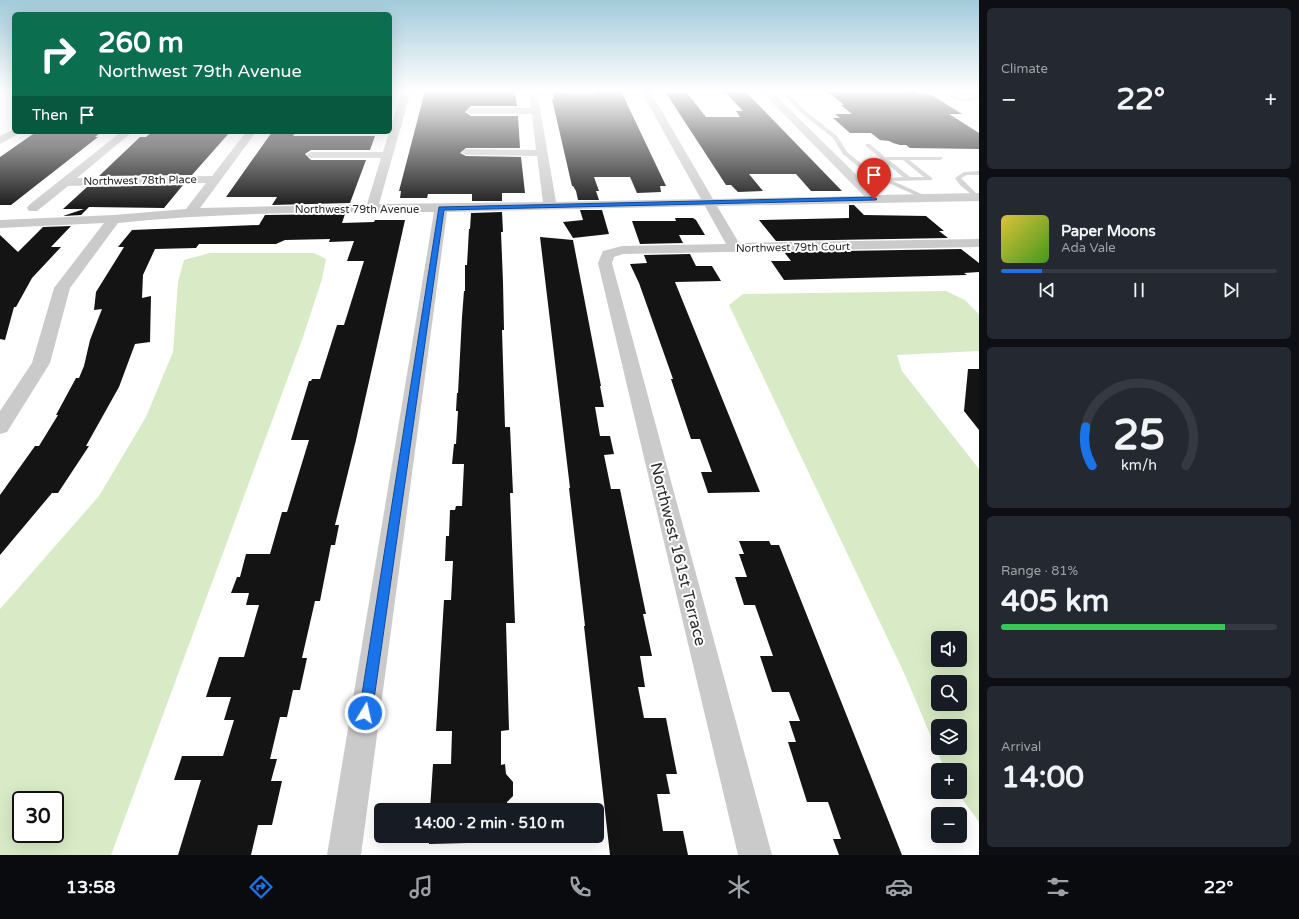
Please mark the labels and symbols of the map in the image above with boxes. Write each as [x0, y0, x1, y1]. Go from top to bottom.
pin [857, 158, 891, 199]
street label: Northwest 78th Place [83, 173, 197, 188]
street label: Northwest 79th Avenue [295, 203, 419, 216]
street label: Northwest 79th Court [736, 240, 850, 255]
street label: Northwest 161st Terrace [646, 460, 711, 648]
position arrow [344, 692, 386, 734]
speed limit sign: 30 [12, 791, 64, 843]

